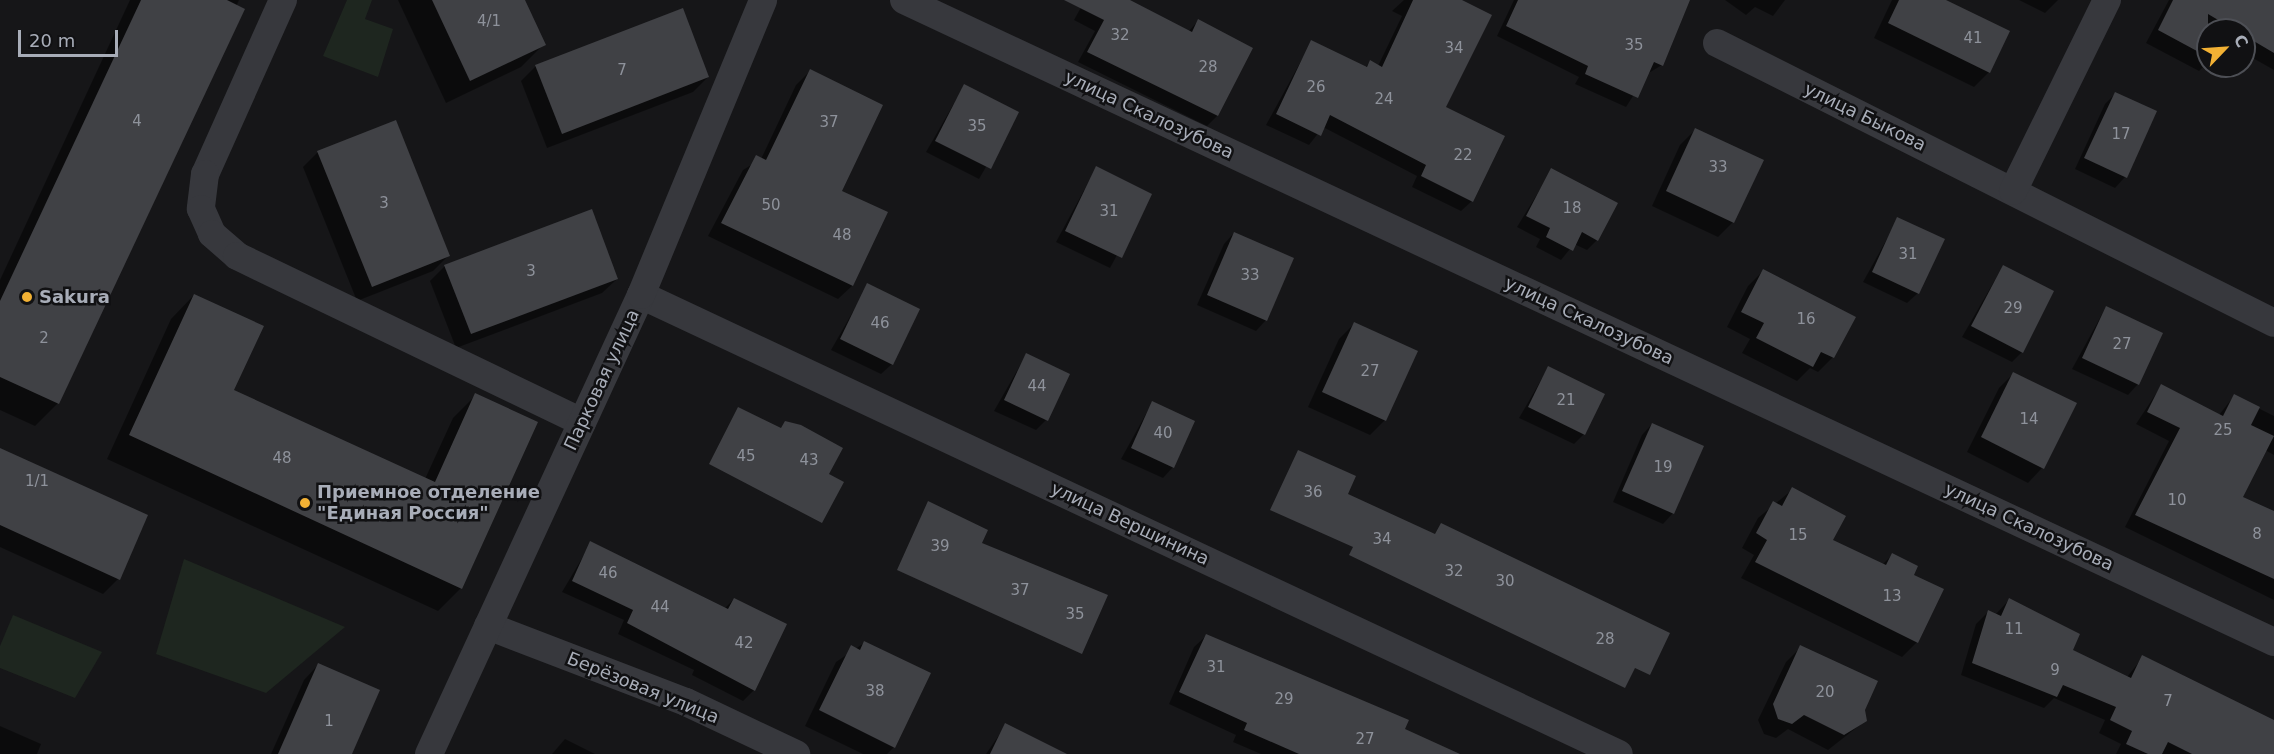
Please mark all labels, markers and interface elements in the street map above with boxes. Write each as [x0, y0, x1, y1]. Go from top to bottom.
house number: 4/1 [477, 13, 501, 31]
scale bar [21, 18, 122, 56]
north arrow [2196, 18, 2256, 78]
house number: 32 [1110, 27, 1130, 45]
text: 20 m [29, 30, 75, 51]
house number: 41 [1963, 30, 1983, 48]
text: С [2230, 32, 2252, 50]
house number: 35 [1624, 37, 1644, 55]
house number: 34 [1444, 40, 1464, 58]
house number: 28 [1198, 59, 1218, 77]
house number: 7 [617, 62, 627, 80]
street label: улица Скалозубова [1061, 66, 1237, 164]
street label: улица Быкова [1801, 78, 1929, 156]
house number: 26 [1306, 79, 1326, 97]
house number: 24 [1374, 91, 1394, 109]
house number: 4 [132, 113, 142, 131]
house number: 37 [819, 114, 839, 132]
house number: 35 [967, 118, 987, 136]
house number: 17 [2111, 126, 2131, 144]
house number: 22 [1453, 147, 1473, 165]
house number: 33 [1708, 159, 1728, 177]
house number: 3 [379, 195, 389, 213]
house number: 50 [761, 197, 781, 215]
house number: 18 [1562, 200, 1582, 218]
house number: 31 [1099, 203, 1119, 221]
house number: 48 [832, 227, 852, 245]
house number: 31 [1898, 246, 1918, 264]
house number: 3 [526, 263, 536, 281]
house number: 33 [1240, 267, 1260, 285]
street label: улица Скалозубова [1501, 272, 1677, 370]
place label: Sakura [39, 286, 110, 308]
marker: Sakura [20, 290, 34, 304]
house number: 29 [2003, 300, 2023, 318]
street label: Парковая улица [560, 306, 644, 454]
house number: 16 [1796, 311, 1816, 329]
house number: 46 [870, 315, 890, 333]
house number: 2 [39, 330, 49, 348]
house number: 27 [2112, 336, 2132, 354]
house number: 27 [1360, 363, 1380, 381]
house number: 44 [1027, 378, 1047, 396]
house number: 21 [1556, 392, 1576, 410]
house number: 14 [2019, 411, 2039, 429]
house number: 25 [2213, 422, 2233, 440]
house number: 40 [1153, 425, 1173, 443]
house number: 45 [736, 448, 756, 466]
house number: 48 [272, 450, 292, 468]
house number: 43 [799, 452, 819, 470]
house number: 19 [1653, 459, 1673, 477]
house number: 1/1 [25, 473, 49, 491]
street label: улица Вершинина [1047, 478, 1213, 570]
street label: улица Скалозубова [1941, 478, 2117, 576]
place label: Приемное отделение "Единая Россия" [317, 482, 540, 524]
house number: 36 [1303, 484, 1323, 502]
house number: 10 [2167, 492, 2187, 510]
marker: Приемное отделение "Единая Россия" [298, 496, 312, 510]
house number: 8 [2252, 526, 2262, 544]
house number: 15 [1788, 527, 1808, 545]
house number: 34 [1372, 531, 1392, 549]
house number: 39 [930, 538, 950, 556]
house number: 32 [1444, 563, 1464, 581]
house number: 46 [598, 565, 618, 583]
house number: 30 [1495, 573, 1515, 591]
house number: 37 [1010, 582, 1030, 600]
house number: 13 [1882, 588, 1902, 606]
house number: 44 [650, 599, 670, 617]
house number: 35 [1065, 606, 1085, 624]
house number: 11 [2004, 621, 2024, 639]
house number: 28 [1595, 631, 1615, 649]
house number: 42 [734, 635, 754, 653]
street label: Берёзовая улица [564, 648, 722, 728]
house number: 31 [1206, 659, 1226, 677]
house number: 9 [2050, 662, 2060, 680]
house number: 38 [865, 683, 885, 701]
house number: 20 [1815, 684, 1835, 702]
house number: 29 [1274, 691, 1294, 709]
house number: 7 [2163, 693, 2173, 711]
house number: 1 [324, 713, 334, 731]
house number: 27 [1355, 731, 1375, 749]

